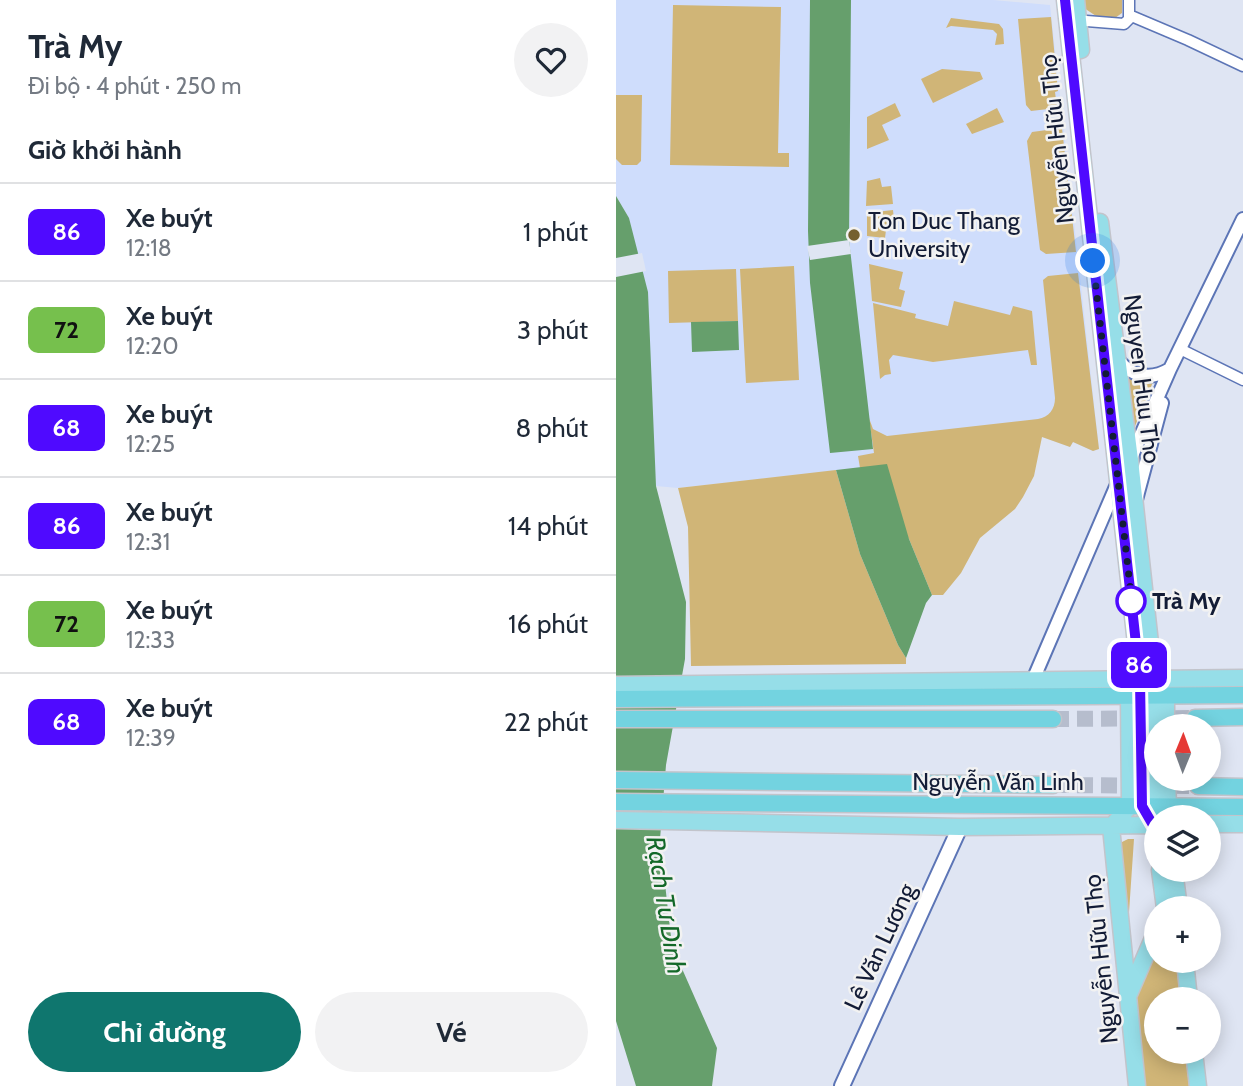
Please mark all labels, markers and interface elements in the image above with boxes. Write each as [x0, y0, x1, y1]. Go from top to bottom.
button: heart [514, 23, 588, 97]
text: Trà My [28, 26, 123, 66]
street label: Nguyễn Hữu Thọ [1033, 53, 1080, 225]
text: Đi bộ · 4 phút · 250 m [28, 72, 241, 100]
text: Giờ khởi hành [28, 134, 182, 166]
text: Xe buýt [126, 202, 213, 234]
place label: Ton Duc Thang University [868, 206, 1021, 263]
text: 1 phút [523, 216, 588, 248]
text: 86 [53, 217, 80, 246]
marker: Ton Duc Thang University [846, 227, 862, 243]
text: 12:18 [126, 234, 172, 262]
your location [1075, 243, 1110, 278]
street label: Nguyen Huu Tho [1118, 293, 1167, 465]
text: Xe buýt [126, 300, 213, 332]
text: 3 phút [517, 314, 588, 346]
text: 72 [54, 315, 79, 344]
text: 12:20 [126, 332, 178, 360]
text: Xe buýt [126, 398, 213, 430]
text: 8 phút [515, 412, 588, 444]
text: 68 [53, 413, 80, 442]
text: 12:25 [126, 430, 175, 458]
text: Xe buýt [126, 496, 213, 528]
text: 14 phút [508, 510, 588, 542]
text: 86 [53, 511, 80, 540]
text: 12:31 [126, 528, 170, 556]
marker: Trà My [1116, 586, 1146, 616]
place label: Trà My [1152, 586, 1221, 615]
text: Xe buýt [126, 594, 213, 626]
text: 16 phút [508, 608, 588, 640]
text: 72 [54, 609, 79, 638]
text: 12:33 [126, 626, 175, 654]
line badge: 86 [1107, 642, 1170, 688]
text: 86 [1125, 650, 1153, 679]
text: Xe buýt [126, 692, 213, 724]
text: 22 phút [504, 706, 588, 738]
text: 68 [53, 707, 80, 736]
north arrow [1144, 714, 1222, 791]
map controls [1144, 714, 1221, 1064]
text: 12:39 [126, 724, 176, 752]
street label: Nguyễn Văn Linh [912, 767, 1084, 796]
button: layers [1144, 805, 1221, 882]
water label: Rạch Tư Dinh [639, 834, 693, 976]
street label: Nguyễn Hữu Thọ [1077, 873, 1124, 1045]
street label: Lê Văn Lương [838, 878, 922, 1015]
button: + [1144, 896, 1221, 973]
button: − [1144, 987, 1221, 1064]
button: Chỉ đường [28, 992, 301, 1072]
button: Vé [315, 992, 588, 1072]

